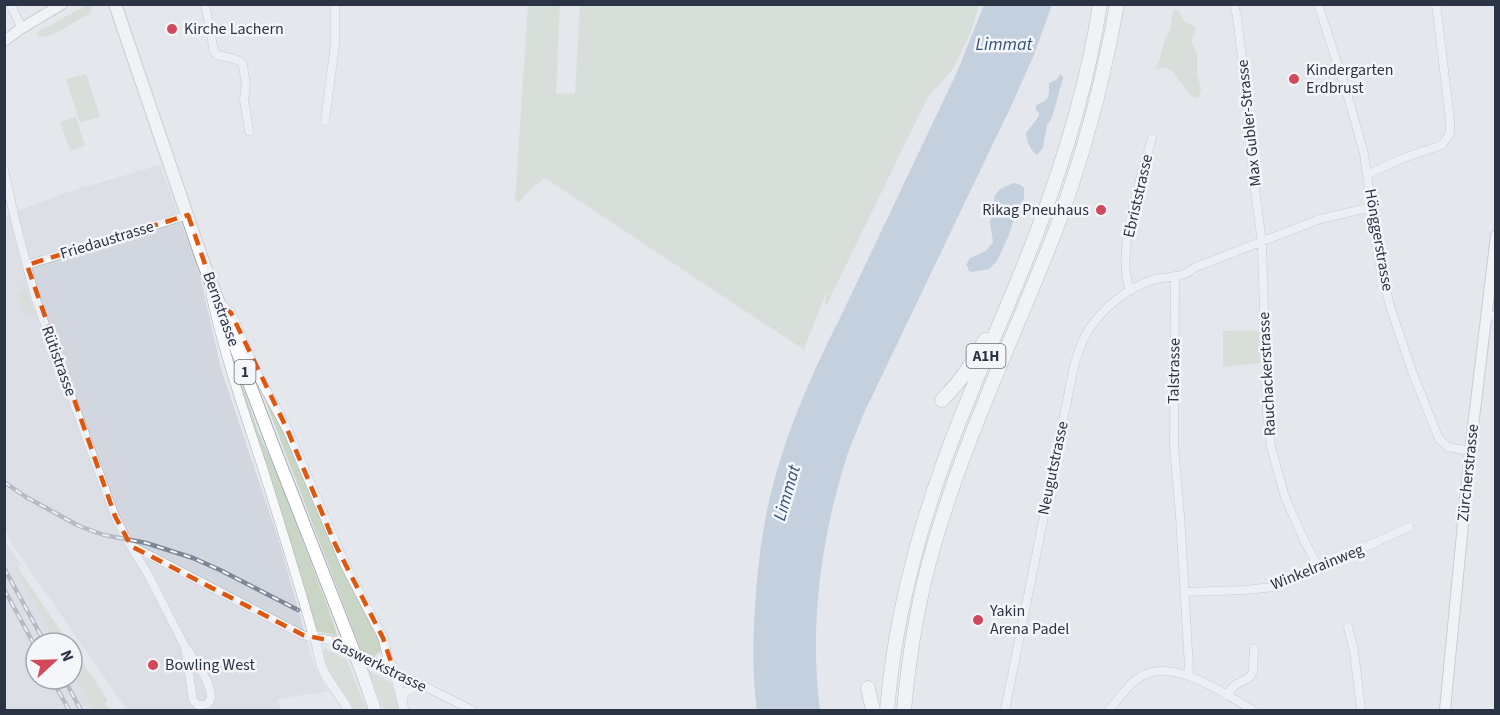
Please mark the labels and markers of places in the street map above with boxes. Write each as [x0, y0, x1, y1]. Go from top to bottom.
place label: Kirche Lachern [184, 18, 284, 40]
marker: Kirche Lachern [165, 22, 179, 36]
place label: Kindergarten Erdbrust [1306, 59, 1393, 99]
marker: Kindergarten Erdbrust [1287, 72, 1301, 86]
place label: Rikag Pneuhaus [982, 199, 1089, 221]
marker: Rikag Pneuhaus [1094, 203, 1108, 217]
place label: Yakin Arena Padel [989, 600, 1069, 640]
marker: Yakin Arena Padel [971, 613, 985, 627]
place label: Bowling West [165, 654, 255, 676]
marker: Bowling West [146, 658, 160, 672]

